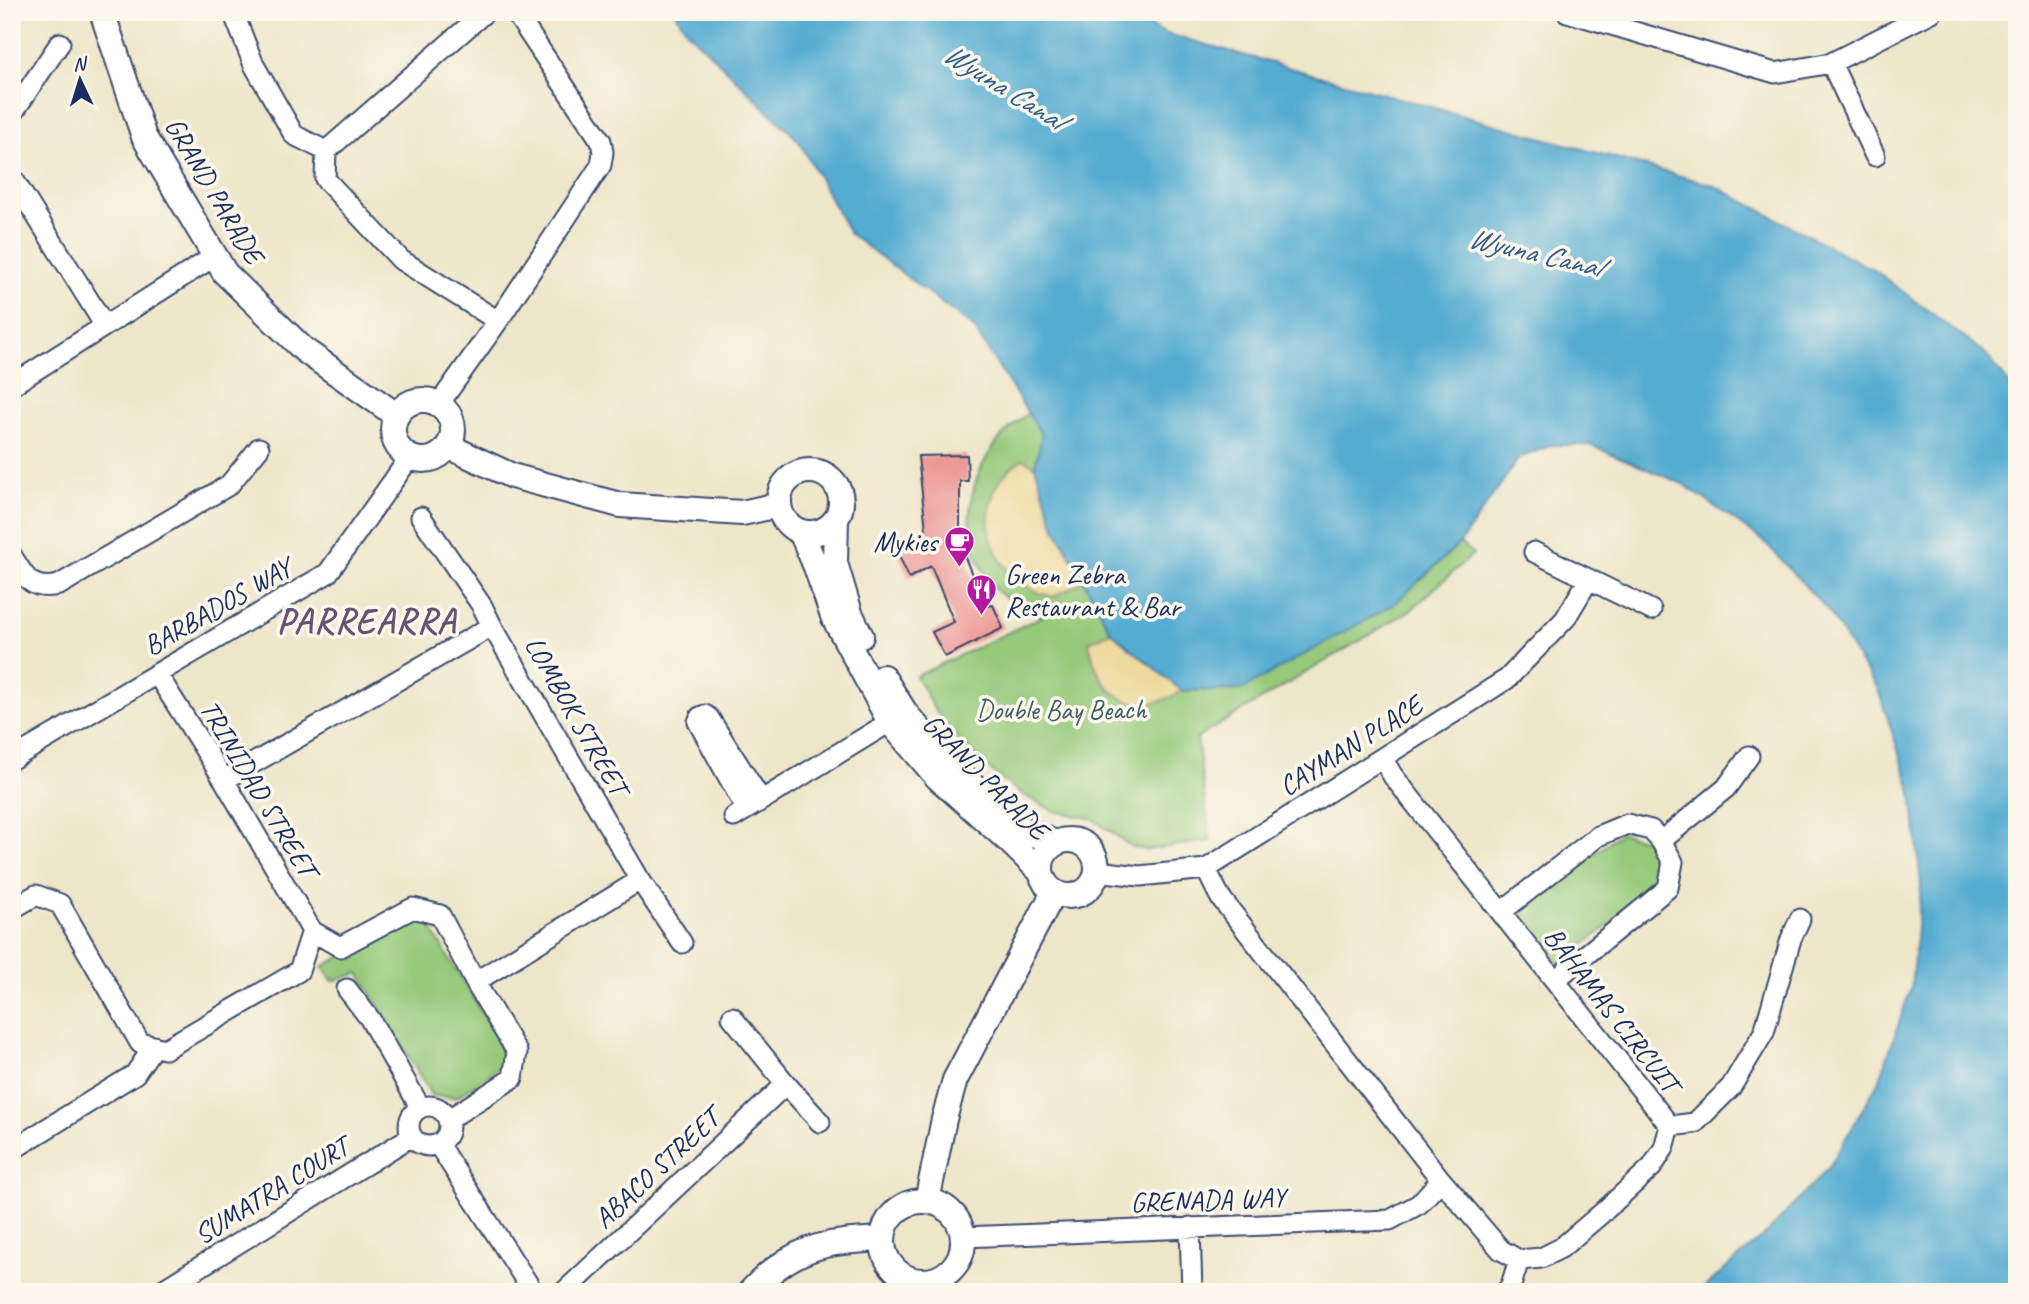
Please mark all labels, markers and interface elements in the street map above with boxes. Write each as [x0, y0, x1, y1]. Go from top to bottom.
water label: Wyuna Canal [937, 34, 1080, 143]
north arrow [46, 46, 116, 116]
text: N [72, 51, 89, 76]
street label: GRAND PARADE [157, 111, 273, 272]
water label: Wyuna Canal [1465, 218, 1614, 288]
place label: Mykies [873, 524, 939, 559]
cafe icon: Mykies [943, 524, 977, 568]
street label: BARBADOS WAY [137, 547, 303, 663]
place label: Green Zebra Restaurant & Bar [1005, 557, 1183, 624]
restaurant icon: Green Zebra Restaurant & Bar [965, 573, 999, 617]
district label: PARREARRA [277, 599, 457, 644]
street label: LOMBOK STREET [517, 630, 639, 807]
street label: CAYMAN PLACE [1272, 686, 1431, 803]
park label: Double Bay Beach [976, 692, 1147, 727]
street label: TRINIDAD STREET [192, 694, 329, 889]
street label: GRAND PARADE [915, 706, 1058, 849]
street label: BAHAMAS CIRCUIT [1536, 920, 1691, 1104]
street label: ABACO STREET [586, 1096, 732, 1236]
street label: SUMATRA COURT [187, 1126, 360, 1252]
street label: GRENADA WAY [1130, 1179, 1290, 1220]

